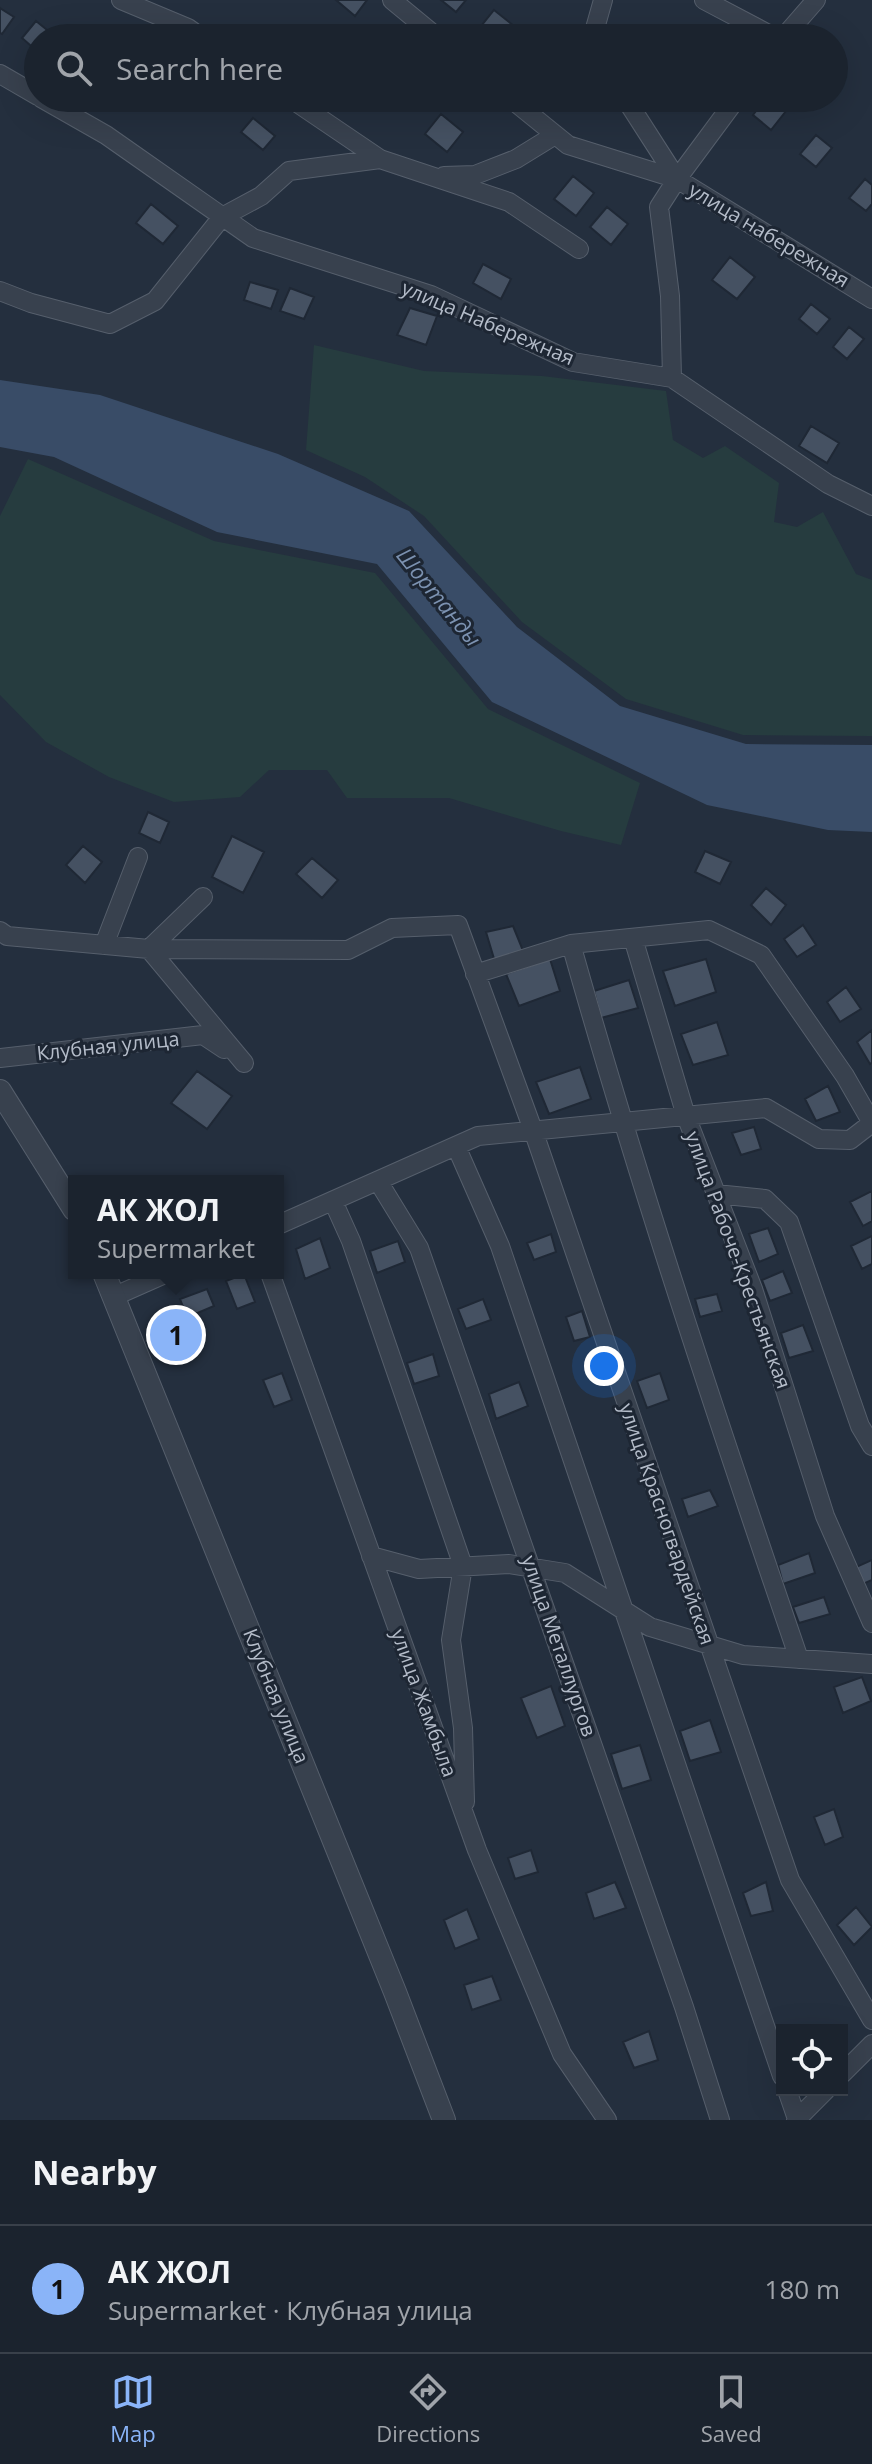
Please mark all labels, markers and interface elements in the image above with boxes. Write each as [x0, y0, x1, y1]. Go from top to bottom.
search box [24, 24, 848, 112]
icon: search [52, 46, 96, 90]
text: Search here [116, 48, 283, 89]
street label: улица набережная [684, 176, 855, 293]
street label: улица Набережная [398, 274, 579, 371]
water label: Шортанды [391, 541, 489, 652]
street label: Клубная улица [35, 1025, 181, 1066]
street label: улица Рабоче-Крестьянская [679, 1127, 798, 1392]
popup [68, 1175, 284, 1279]
text: АК ЖОЛ [97, 1189, 220, 1230]
text: Supermarket [97, 1230, 255, 1266]
pin: 1 [150, 1305, 202, 1365]
your location [584, 1346, 624, 1386]
street label: улица Красногвардейская [613, 1399, 722, 1648]
street label: улица Металлургов [516, 1552, 603, 1740]
street label: Клубная улица [237, 1624, 316, 1767]
street label: улица Жамбыла [385, 1625, 464, 1780]
map controls [776, 2024, 848, 2096]
button: locate [776, 2024, 848, 2096]
text: Nearby [32, 2149, 157, 2195]
text: АК ЖОЛ [108, 2251, 231, 2292]
text: 1 [51, 2271, 65, 2307]
text: 180 m [765, 2271, 840, 2307]
text: Supermarket · Клубная улица [108, 2292, 473, 2328]
tab: Map [110, 2370, 156, 2448]
tab: Directions [376, 2370, 480, 2448]
tab: Saved [701, 2370, 762, 2448]

